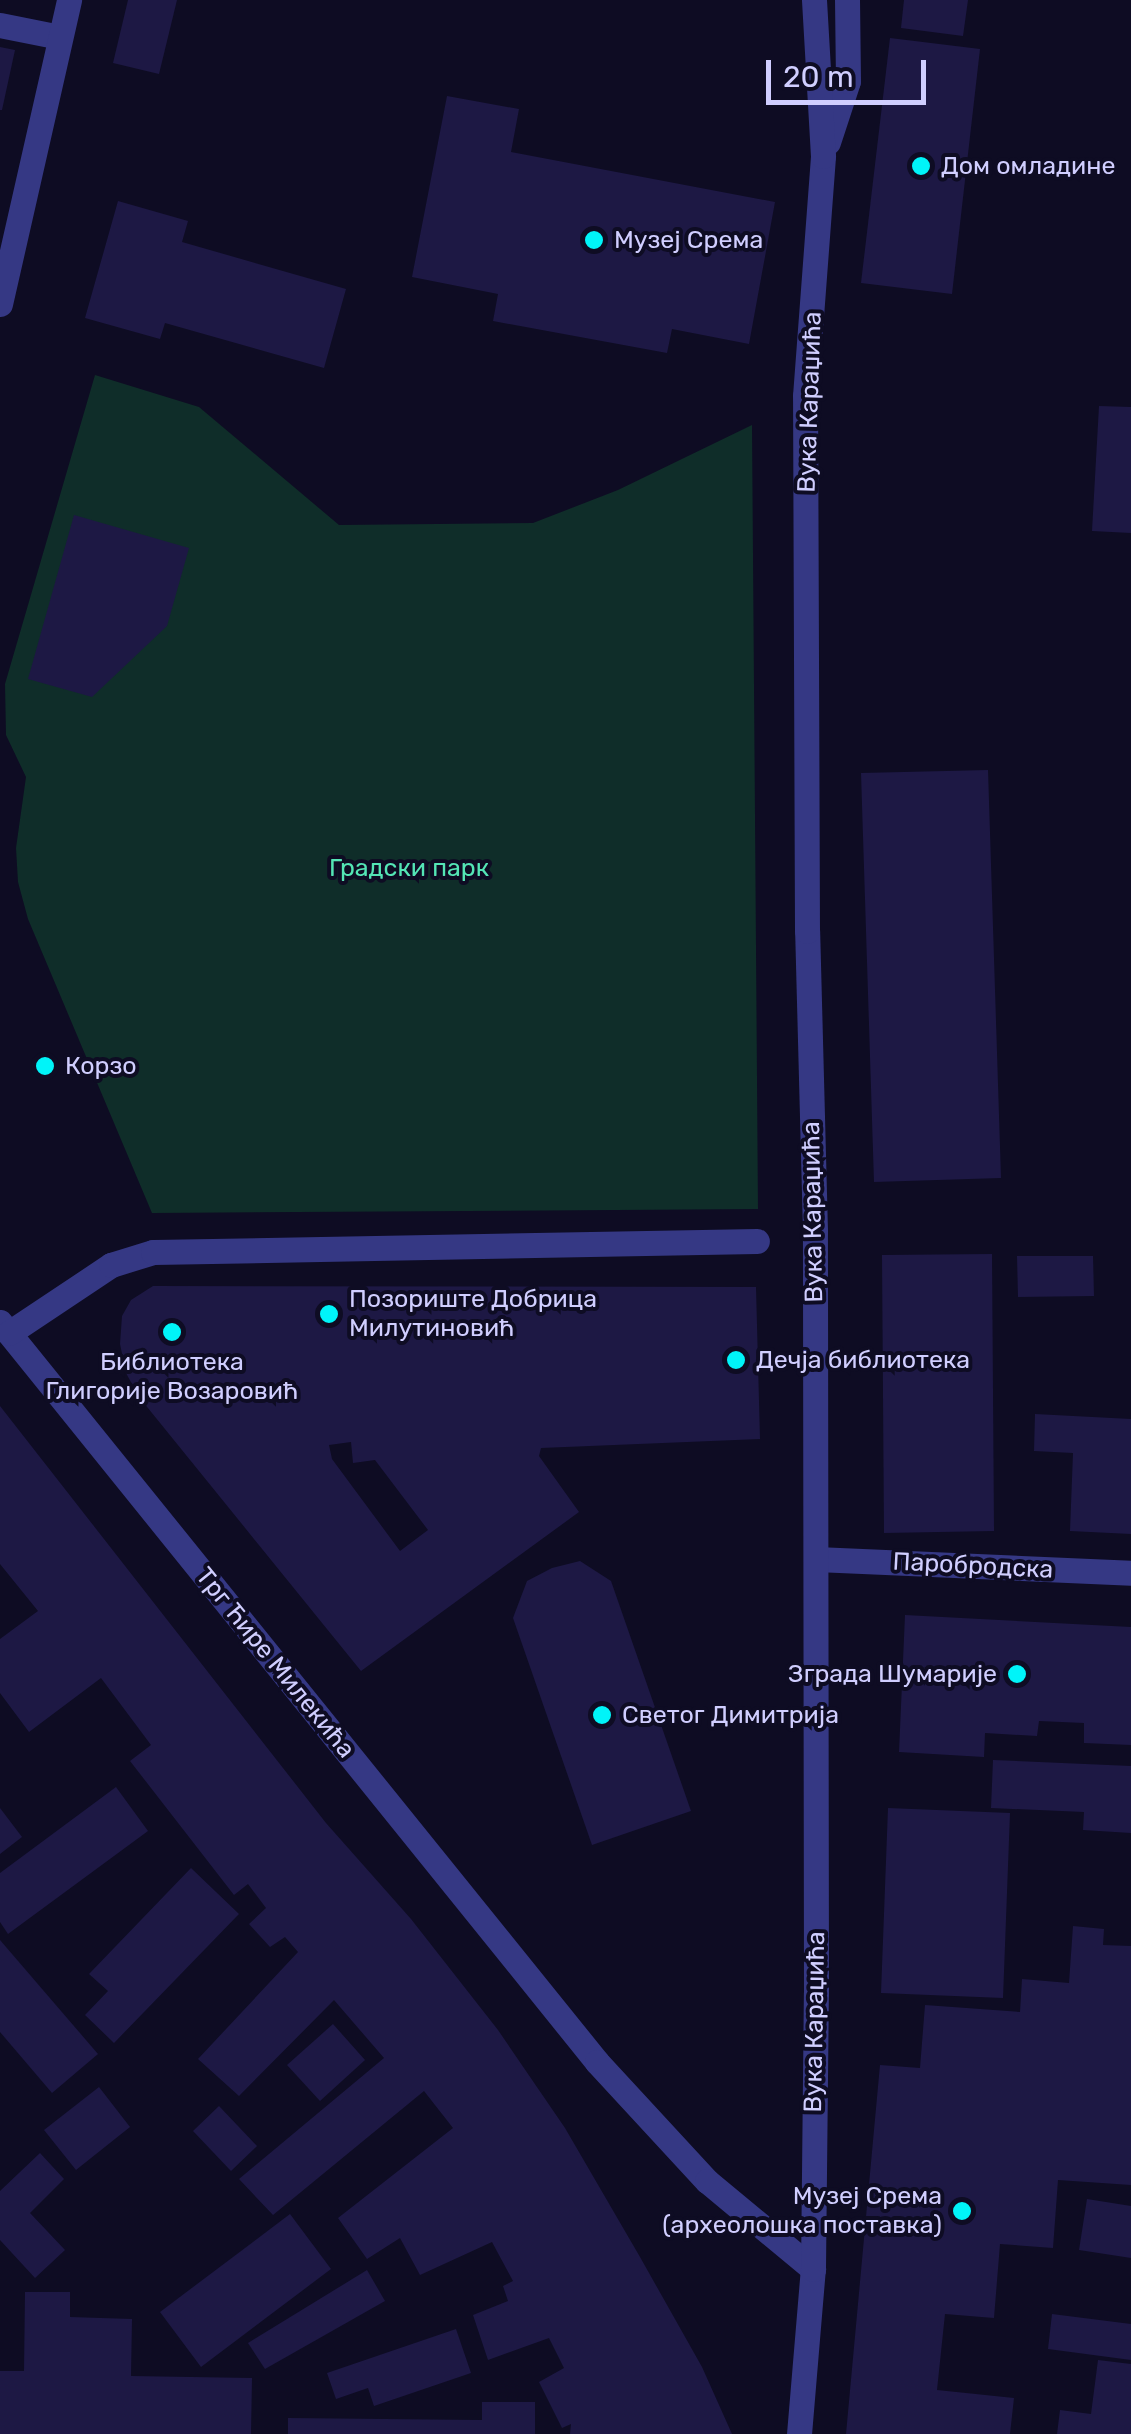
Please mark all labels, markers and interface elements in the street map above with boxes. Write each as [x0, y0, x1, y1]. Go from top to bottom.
scale bar [771, 40, 931, 102]
text: 20 m [783, 59, 854, 95]
place label: Дом омладине [941, 151, 1115, 181]
marker: Дом омладине [910, 155, 932, 177]
place label: Музеј Срема [614, 225, 763, 255]
marker: Музеј Срема [583, 229, 605, 251]
street label: Вука Караџића [792, 311, 828, 493]
park label: Градски парк [329, 853, 489, 883]
place label: Корзо [65, 1051, 137, 1081]
marker: Корзо [34, 1055, 56, 1077]
street label: Вука Караџића [796, 1121, 830, 1303]
place label: Позориште Добрица Милутиновић [349, 1285, 597, 1344]
marker: Позориште Добрица Милутиновић [318, 1303, 340, 1325]
marker: Библиотека Глигорије Возаровић [161, 1321, 183, 1343]
place label: Дечја библиотека [756, 1345, 970, 1375]
place label: Библиотека Глигорије Возаровић [46, 1348, 298, 1407]
marker: Дечја библиотека [725, 1349, 747, 1371]
street label: Паробродска [892, 1547, 1054, 1585]
street label: Трг Ћире Милекића [189, 1562, 361, 1764]
place label: Зграда Шумарије [788, 1659, 997, 1689]
marker: Зграда Шумарије [1006, 1663, 1028, 1685]
place label: Светог Димитрија [622, 1700, 839, 1730]
marker: Светог Димитрија [591, 1704, 613, 1726]
street label: Вука Караџића [798, 1931, 832, 2113]
place label: Музеј Срема (археолошка поставка) [662, 2182, 942, 2241]
marker: Музеј Срема (археолошка поставка) [951, 2200, 973, 2222]

